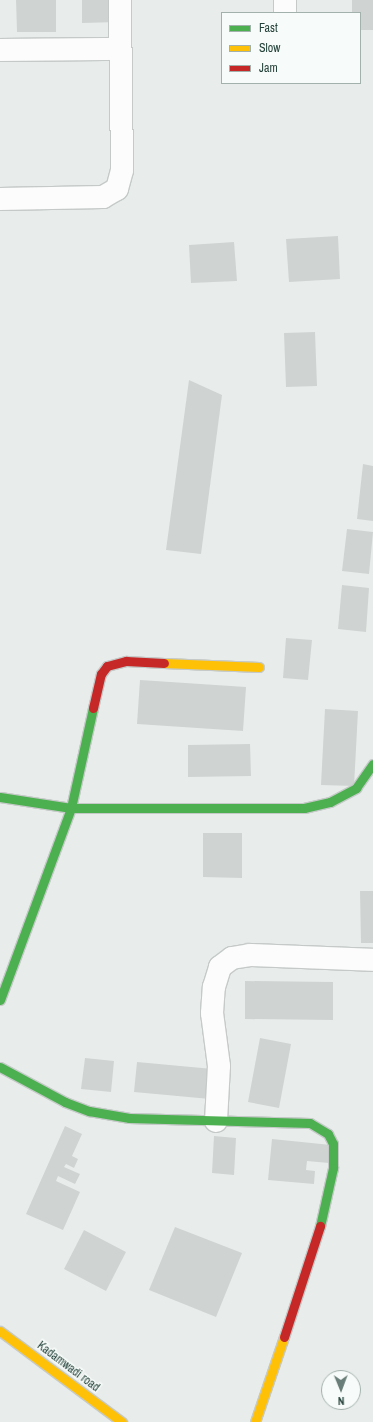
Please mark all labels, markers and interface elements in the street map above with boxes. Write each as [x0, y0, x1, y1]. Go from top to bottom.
legend [221, 12, 361, 84]
text: Fast [259, 20, 278, 36]
text: Slow [259, 40, 280, 56]
text: Jam [259, 60, 278, 76]
street label: Kadamwadi road [34, 1339, 102, 1395]
north arrow [321, 1370, 361, 1410]
text: N [338, 1394, 345, 1408]

